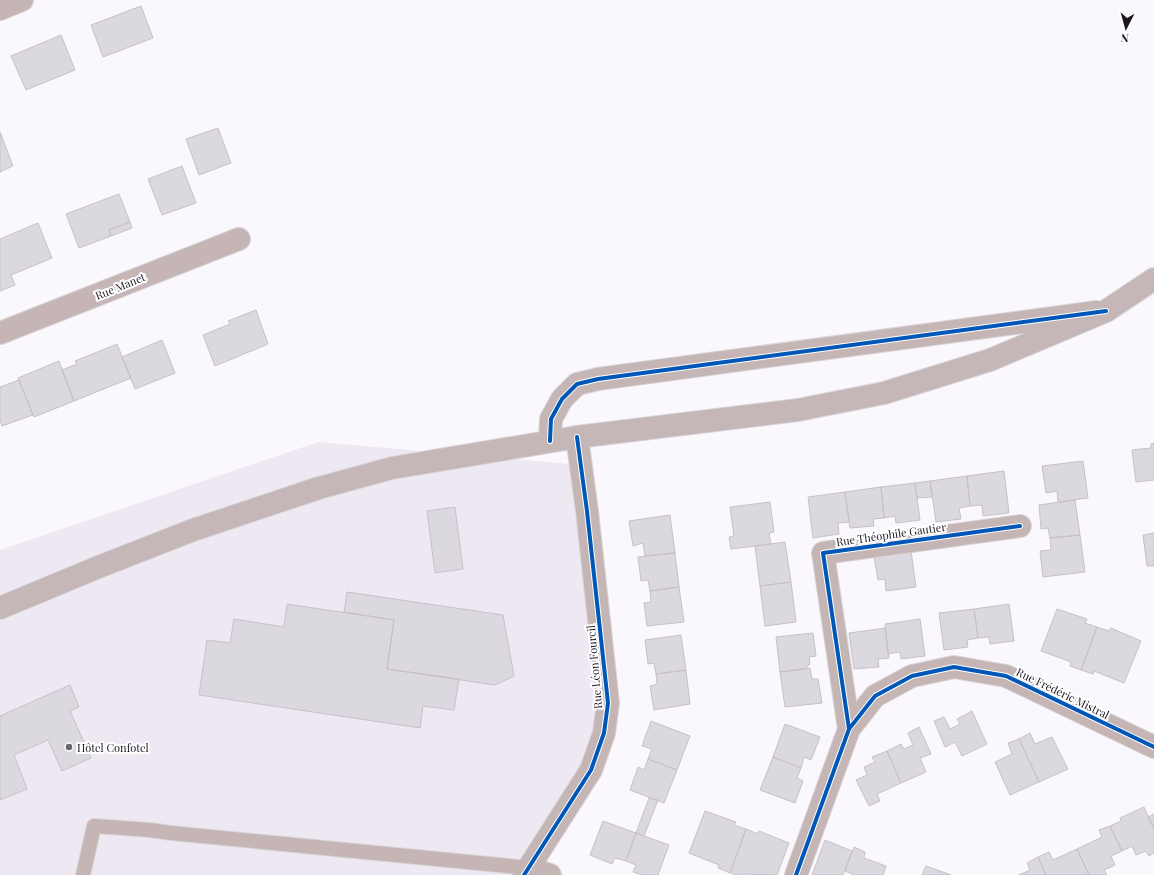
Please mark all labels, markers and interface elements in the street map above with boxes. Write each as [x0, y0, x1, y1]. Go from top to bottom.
north arrow [1106, 8, 1146, 48]
text: N [1120, 31, 1130, 46]
street label: Rue Manet [93, 269, 147, 303]
street label: Rue Théophile Gautier [835, 519, 947, 549]
street label: Rue Léon Fourcil [583, 625, 605, 709]
street label: Rue Frédéric Mistral [1014, 664, 1112, 722]
place label: Hôtel Confotel [77, 740, 149, 755]
marker: Hôtel Confotel [64, 742, 74, 752]

